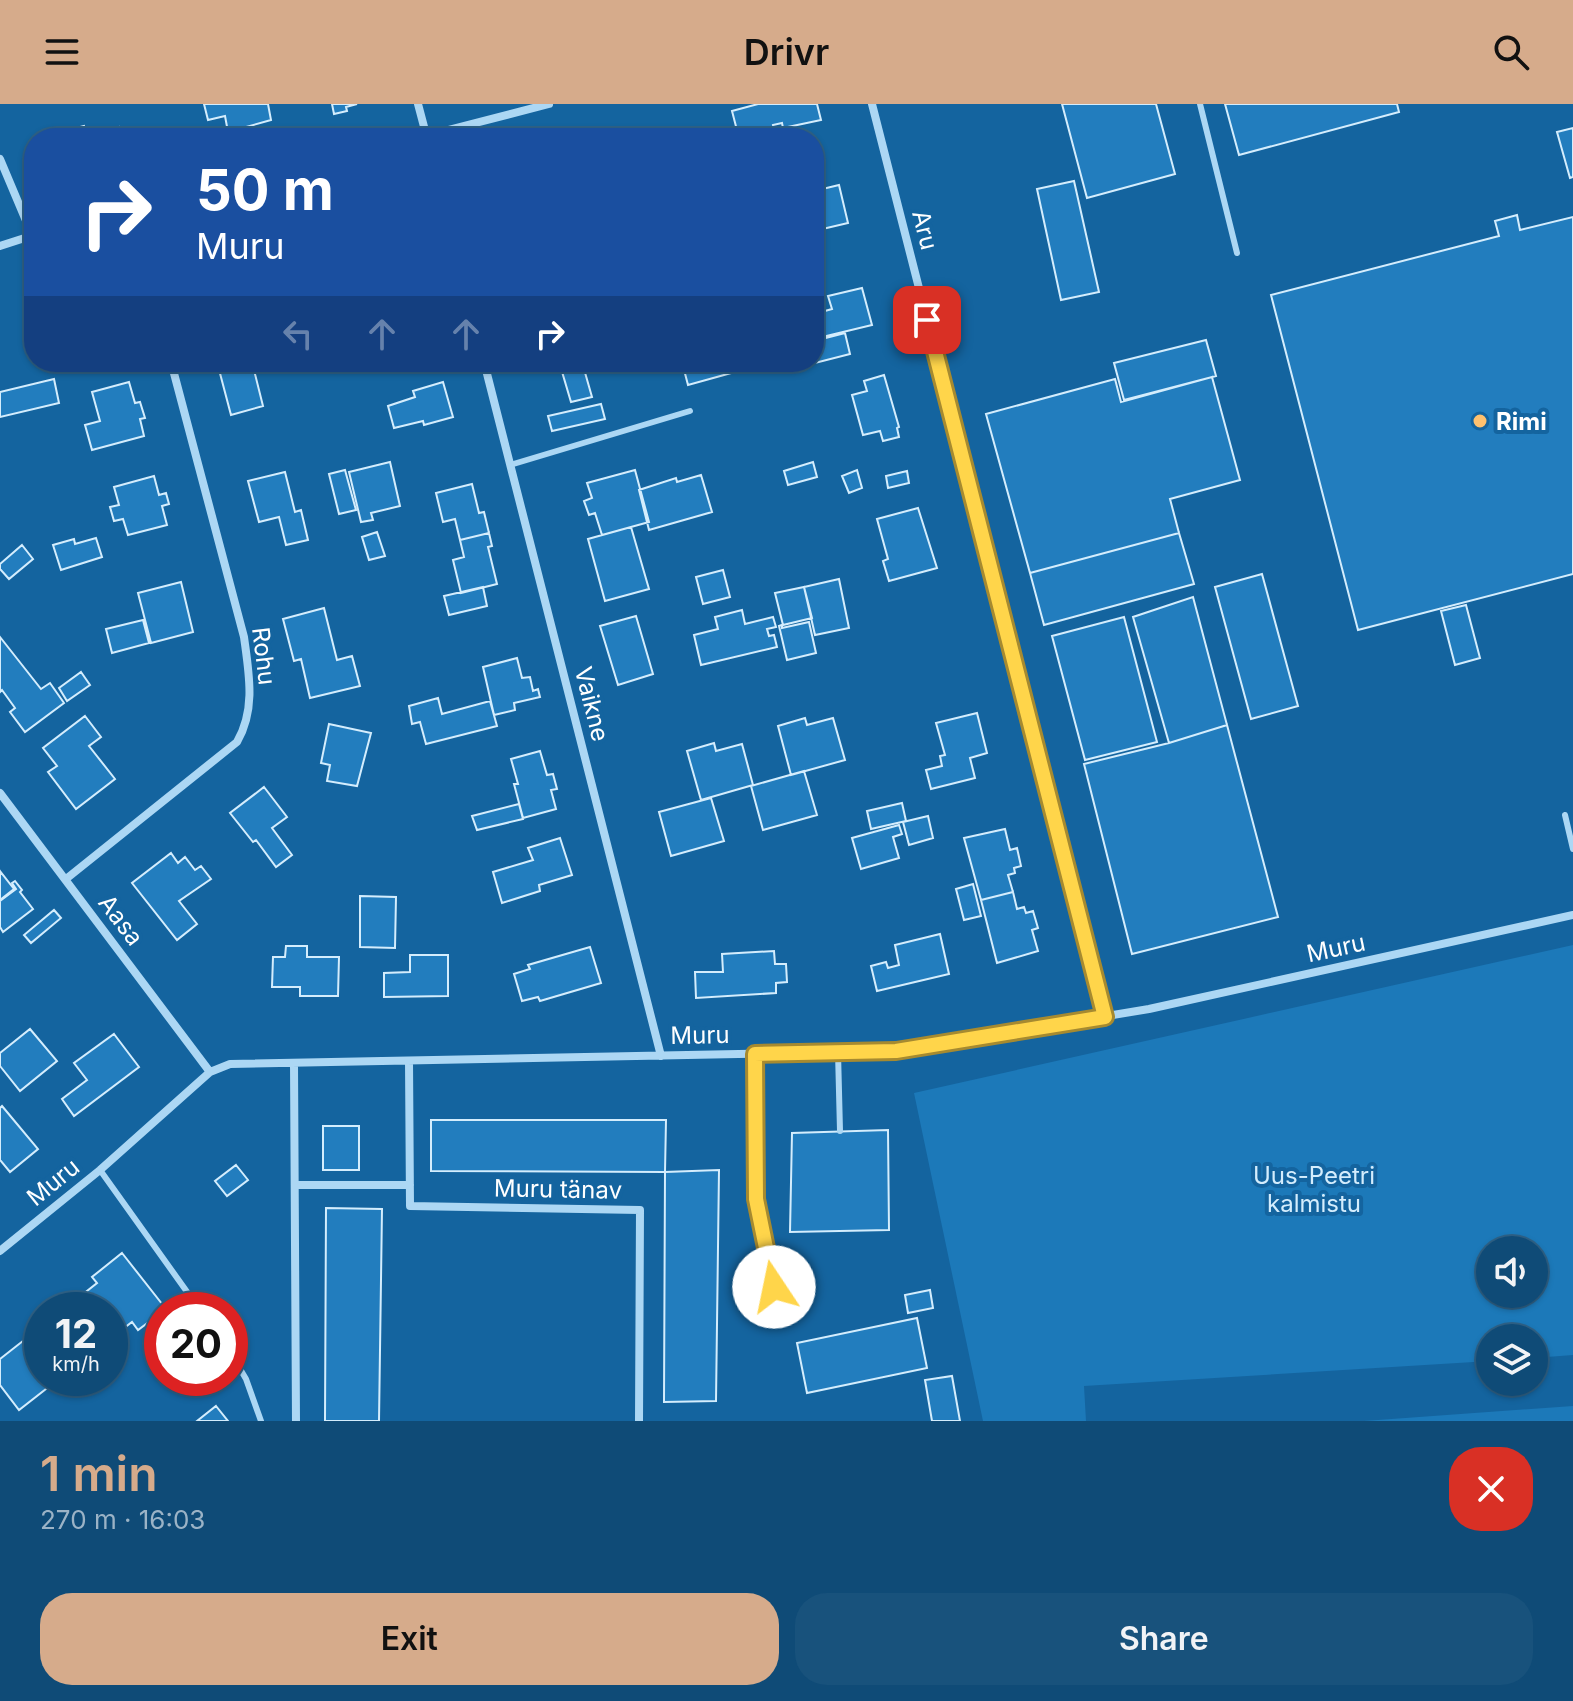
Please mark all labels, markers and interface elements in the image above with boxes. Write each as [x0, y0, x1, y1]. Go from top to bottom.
icon: menu [40, 30, 84, 74]
text: Drivr [744, 30, 829, 74]
icon: search [1489, 30, 1533, 74]
text: 50 m [196, 156, 334, 224]
icon: right [64, 160, 168, 264]
street label: Aru [906, 207, 944, 253]
text: Muru [196, 224, 285, 268]
pin [893, 286, 961, 354]
icon: arrive [905, 298, 949, 342]
icon: left [276, 312, 320, 356]
icon: ahead [360, 312, 404, 356]
icon: ahead [444, 312, 488, 356]
icon: right [528, 312, 572, 356]
place label: Rimi [1496, 407, 1547, 436]
marker: Rimi [1471, 412, 1489, 430]
street label: Rohu [246, 626, 282, 686]
street label: Vaikne [569, 664, 615, 744]
street label: Aasa [93, 889, 149, 951]
street label: Muru [1304, 928, 1368, 968]
street label: Muru [670, 1020, 730, 1050]
street label: Muru [21, 1152, 85, 1212]
park label: Uus-Peetri kalmistu [1253, 1161, 1375, 1218]
street label: Muru tänav [494, 1173, 622, 1205]
map controls [1476, 1236, 1548, 1396]
button: sound [1476, 1236, 1548, 1308]
position arrow [732, 1245, 816, 1329]
speed limit sign: 20 [144, 1292, 248, 1396]
text: 12 [55, 1309, 97, 1358]
button: layers [1476, 1324, 1548, 1396]
text: km/h [52, 1352, 100, 1376]
text: 1 min [40, 1444, 158, 1503]
button: close [1449, 1447, 1533, 1531]
text: 270 m · 16:03 [40, 1504, 205, 1535]
button: Exit [40, 1593, 779, 1685]
button: Share [795, 1593, 1533, 1685]

